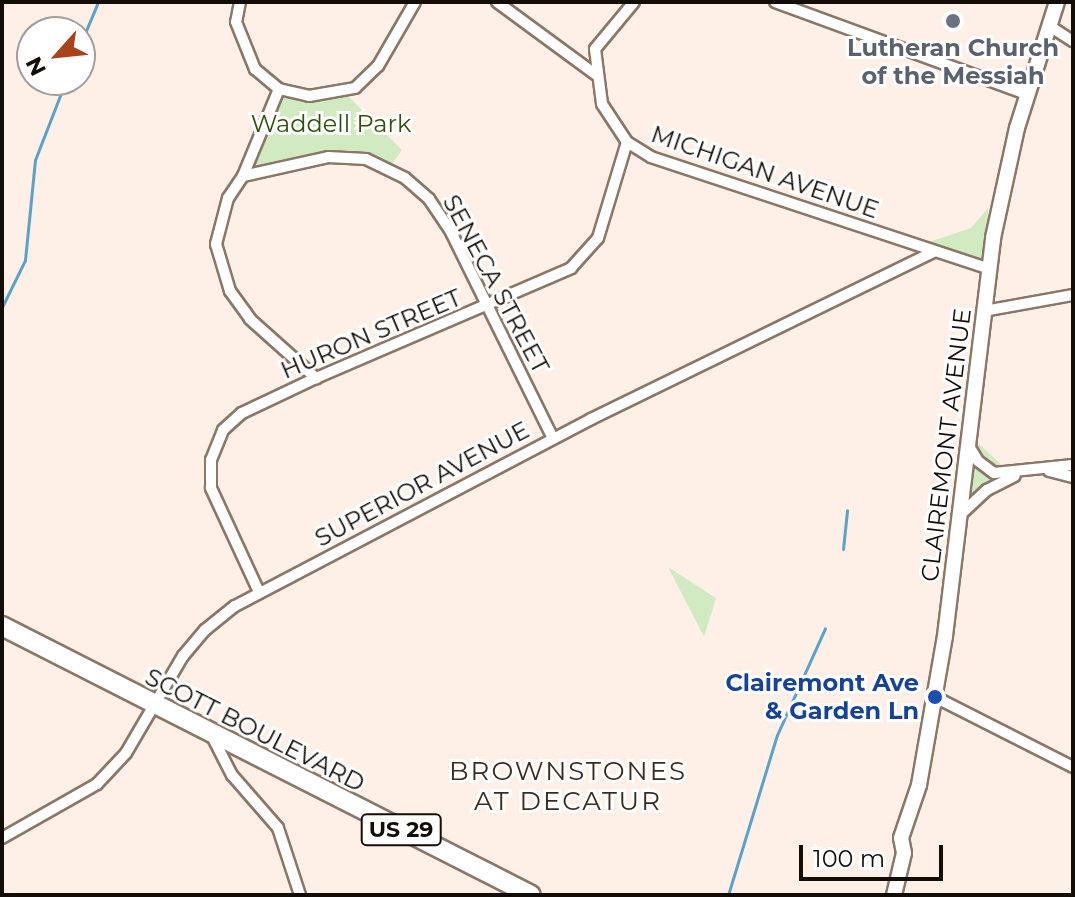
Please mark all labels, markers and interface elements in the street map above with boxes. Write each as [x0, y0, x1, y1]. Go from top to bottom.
marker: Lutheran Church of the Messiah [944, 12, 962, 30]
north arrow [16, 16, 96, 96]
place label: Lutheran Church of the Messiah [847, 34, 1059, 90]
text: N [20, 52, 52, 80]
park label: Waddell Park [251, 110, 411, 138]
street label: MICHIGAN AVENUE [647, 120, 883, 224]
street label: SENECA STREET [437, 190, 555, 378]
street label: HURON STREET [276, 283, 466, 385]
street label: CLAIREMONT AVENUE [915, 307, 977, 583]
street label: SUPERIOR AVENUE [310, 415, 534, 553]
street label: SCOTT BOULEVARD [140, 662, 370, 798]
place label: Clairemont Ave & Garden Ln [725, 669, 919, 725]
marker: Clairemont Ave & Garden Ln [926, 688, 944, 706]
district label: BROWNSTONES AT DECATUR [449, 756, 687, 818]
road number: US 29 [359, 812, 443, 848]
scale bar [803, 829, 947, 879]
text: 100 m [813, 844, 885, 873]

